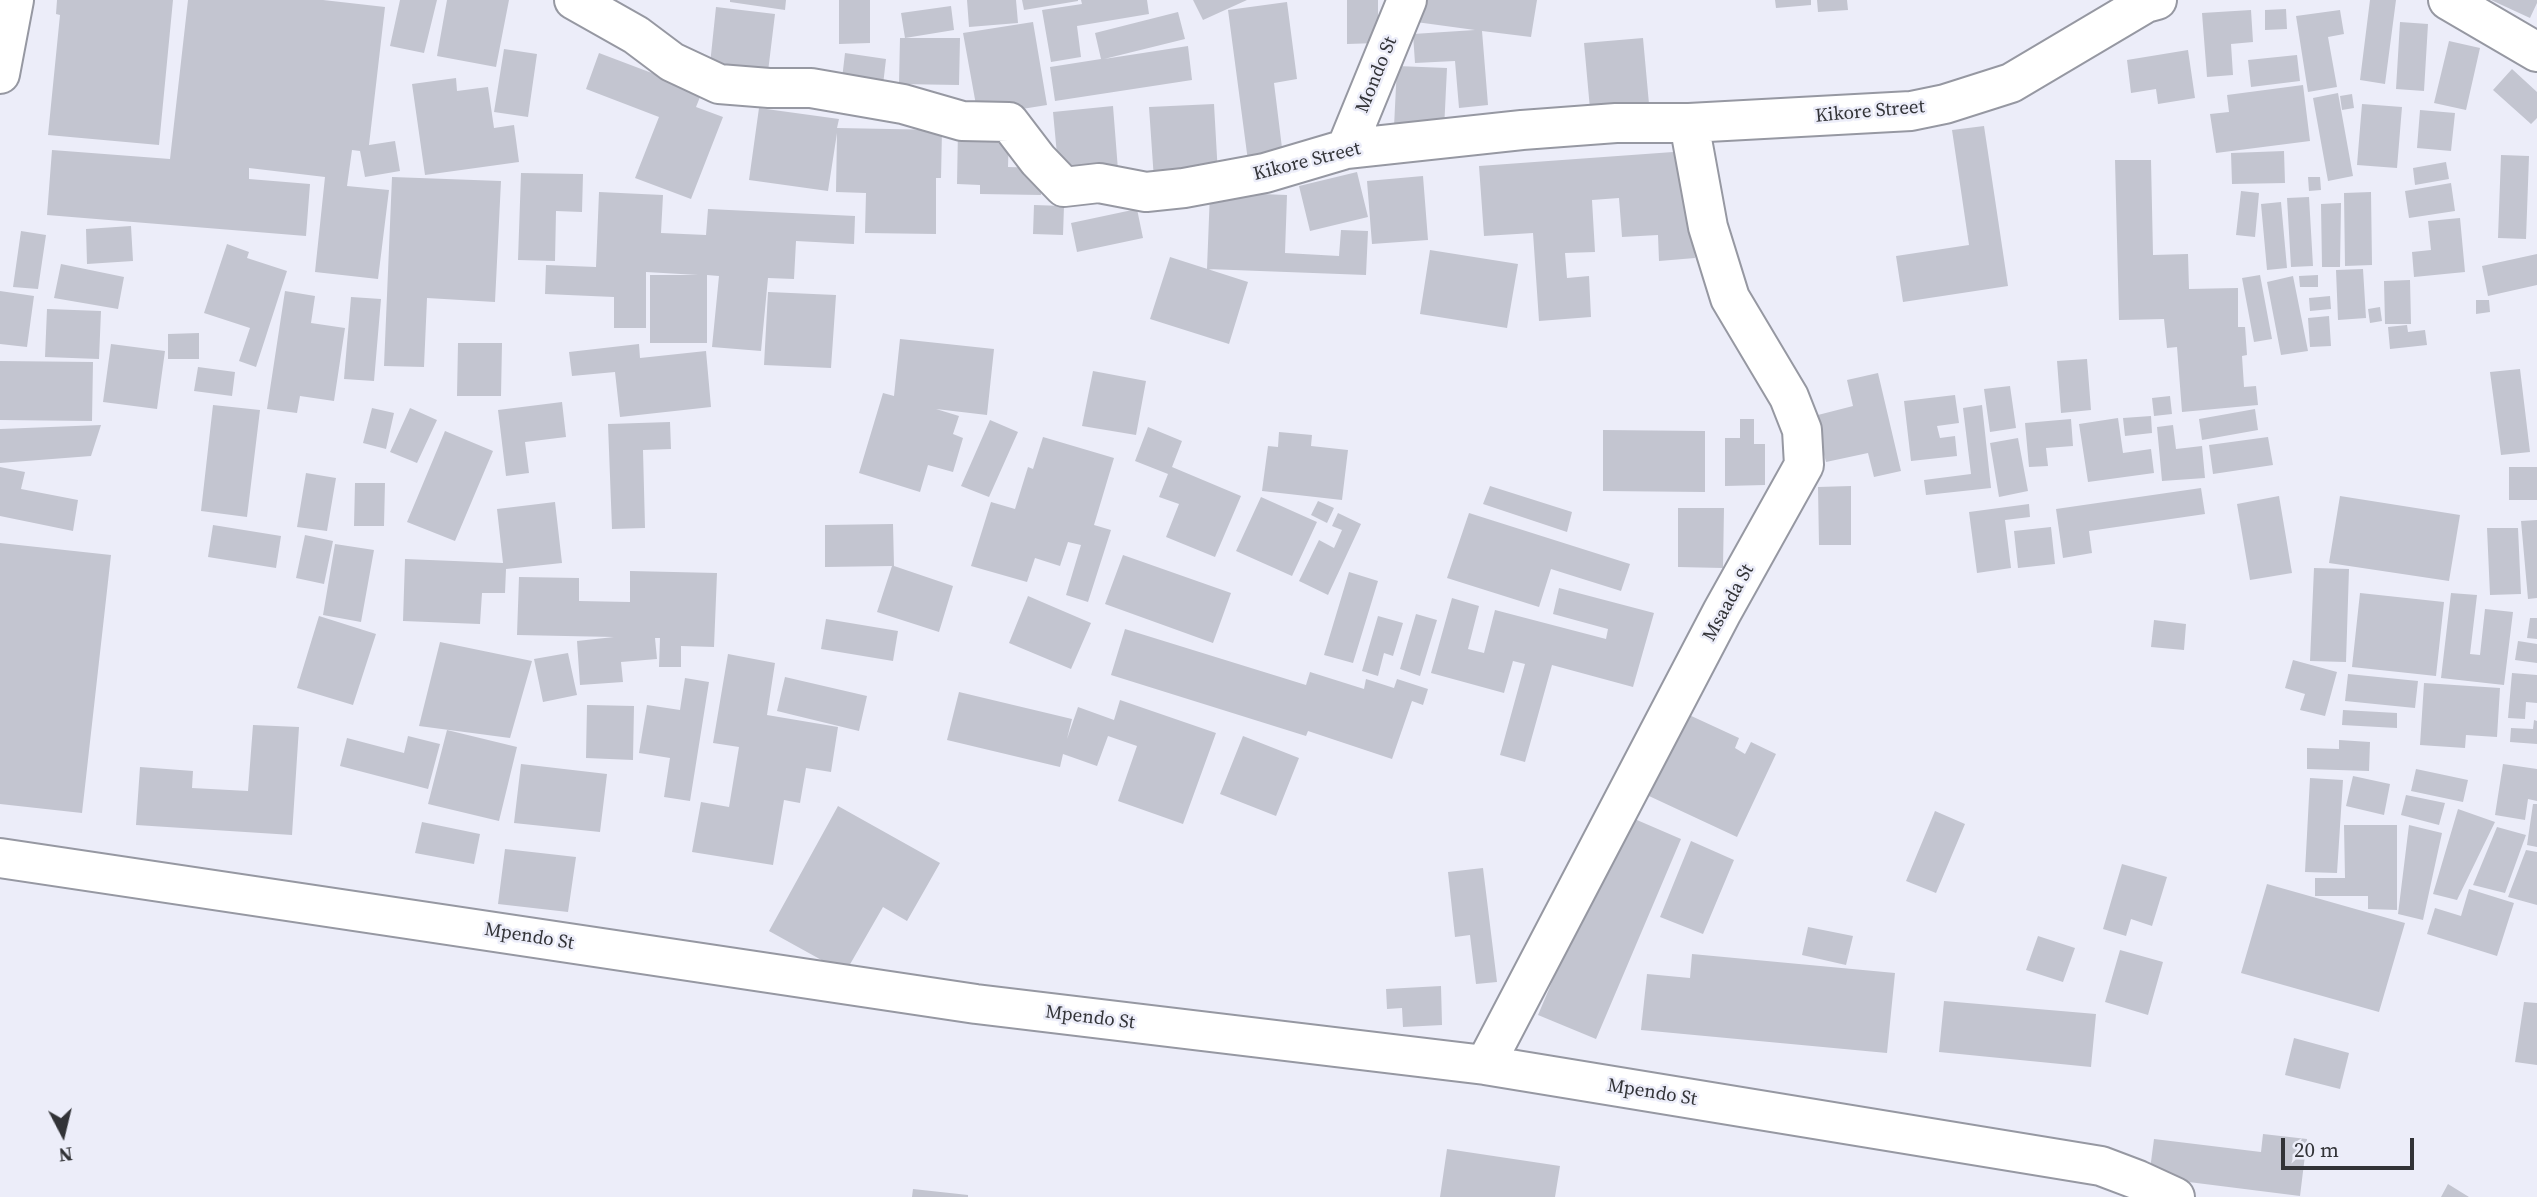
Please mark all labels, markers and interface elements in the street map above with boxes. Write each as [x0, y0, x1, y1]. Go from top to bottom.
street label: Mondo St [1351, 34, 1403, 116]
street label: Kikore Street [1814, 96, 1926, 128]
street label: Kikore Street [1251, 138, 1363, 186]
street label: Msaada St [1698, 560, 1760, 646]
street label: Mpendo St [483, 919, 575, 955]
street label: Mpendo St [1044, 1001, 1136, 1035]
street label: Mpendo St [1606, 1075, 1698, 1111]
north arrow [28, 1099, 98, 1169]
scale bar [2285, 1124, 2418, 1168]
text: 20 m [2294, 1135, 2339, 1164]
text: N [57, 1141, 74, 1169]

